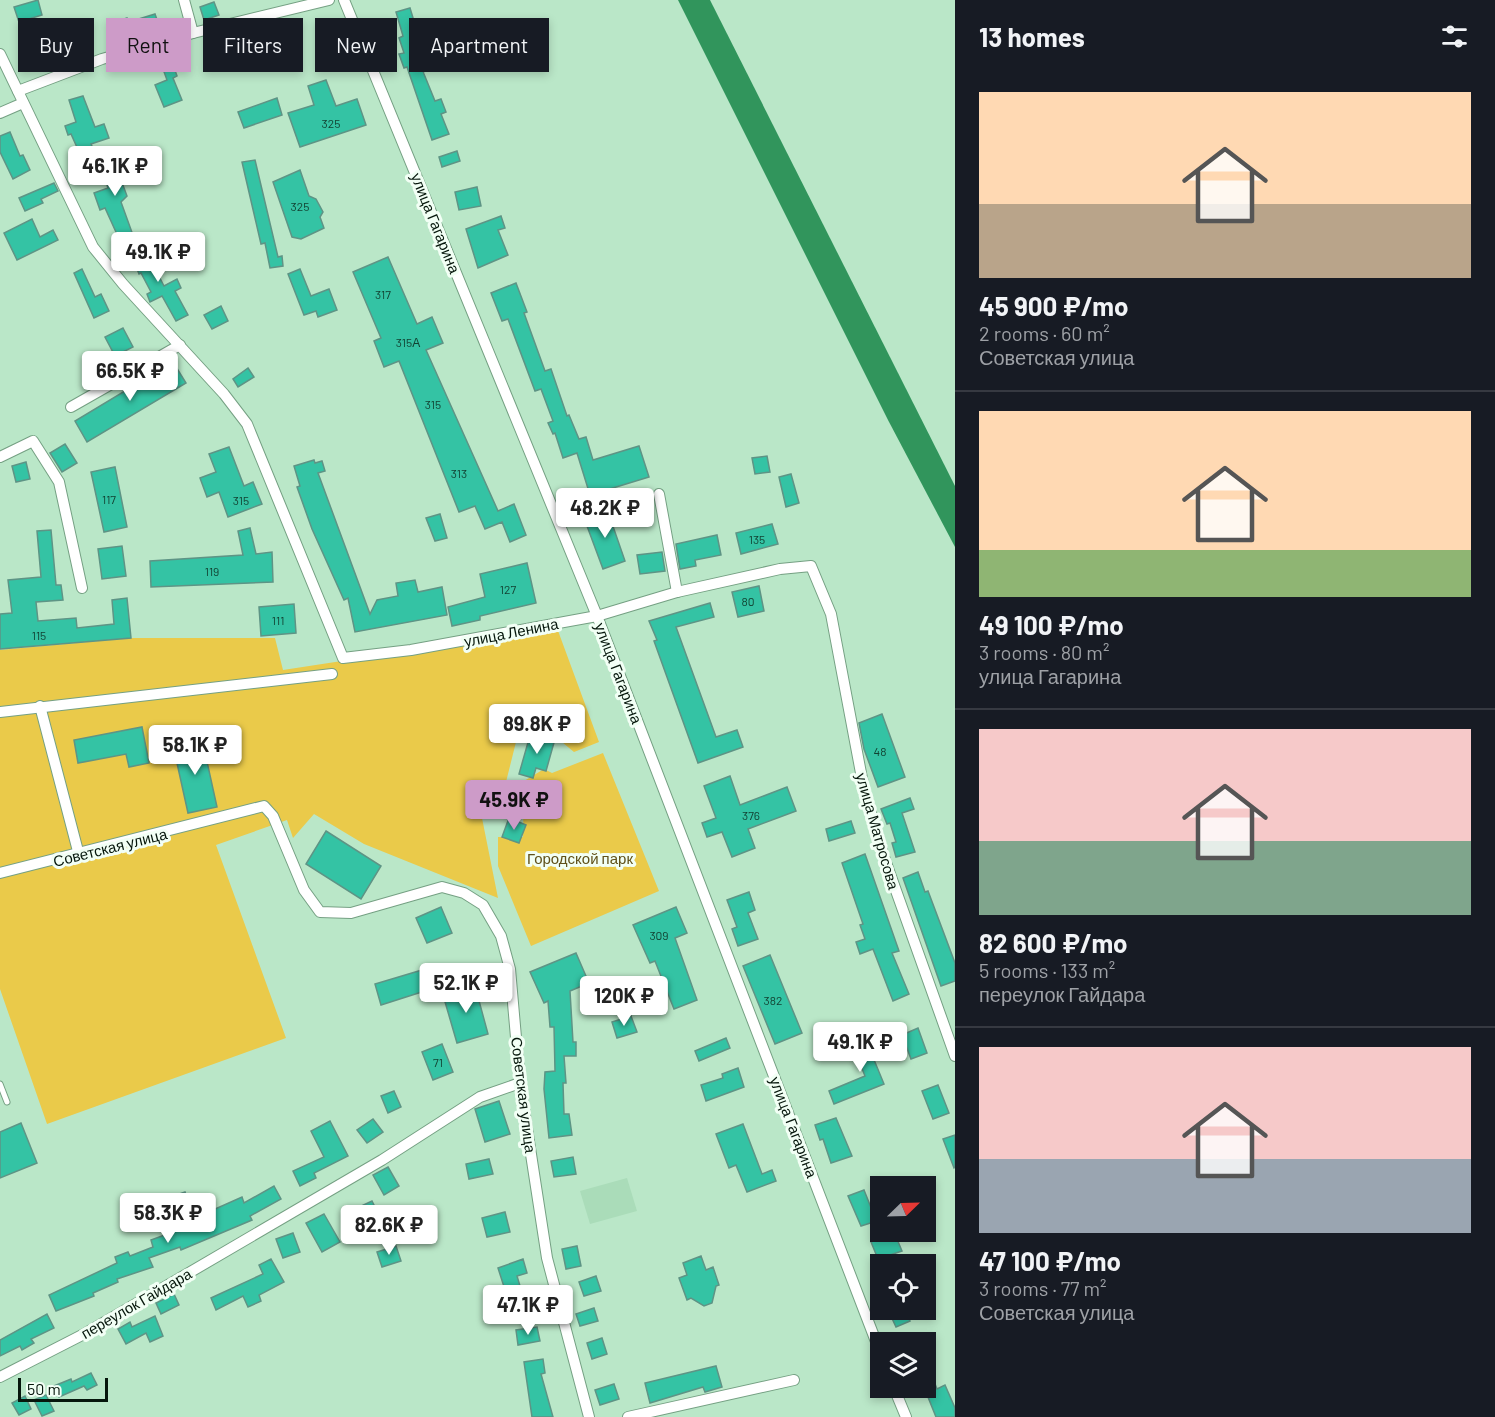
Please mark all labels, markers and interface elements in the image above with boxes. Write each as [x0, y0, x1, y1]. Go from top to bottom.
chip: Buy [18, 18, 94, 72]
chip: Rent [106, 18, 191, 72]
chip: Filters [203, 18, 303, 72]
chip: New [315, 18, 397, 72]
chip: Apartment [409, 18, 549, 72]
icon: filters [1438, 20, 1471, 53]
text: 13 homes [979, 21, 1085, 52]
house number: 325 [322, 116, 340, 130]
icon: home [1171, 131, 1279, 239]
pin: 46.1K ₽ [60, 146, 170, 197]
text: 46.1K ₽ [82, 153, 148, 177]
street label: улица Гагарина [408, 170, 465, 276]
house number: 325 [291, 199, 309, 213]
pin: 49.1K ₽ [103, 232, 213, 283]
text: 49.1K ₽ [125, 239, 191, 263]
house number: 317 [375, 287, 391, 301]
text: 45 900 ₽/mo [979, 290, 1128, 321]
text: 2 rooms · 60 m² [979, 321, 1110, 345]
house number: 315А [396, 335, 420, 349]
text: Советская улица [979, 345, 1134, 369]
pin: 66.5K ₽ [75, 351, 185, 402]
text: 66.5K ₽ [96, 358, 164, 382]
house number: 315 [425, 397, 441, 411]
icon: home [1171, 450, 1279, 558]
house number: 313 [451, 466, 467, 480]
pin: 48.2K ₽ [550, 488, 660, 539]
house number: 117 [102, 492, 116, 506]
house number: 315 [233, 493, 249, 507]
text: 48.2K ₽ [570, 495, 640, 519]
house number: 135 [749, 532, 765, 546]
house number: 119 [205, 564, 219, 578]
house number: 127 [500, 582, 516, 596]
house number: 80 [741, 594, 755, 608]
text: 49 100 ₽/mo [979, 609, 1124, 640]
house number: 111 [272, 613, 284, 627]
street label: улица Ленина [462, 614, 560, 650]
street label: улица Гагарина [591, 620, 647, 727]
house number: 115 [32, 628, 46, 642]
text: 3 rooms · 80 m² [979, 640, 1109, 664]
text: улица Гагарина [979, 664, 1121, 688]
pin: 89.8K ₽ [482, 704, 592, 755]
text: 89.8K ₽ [503, 711, 571, 735]
pin: 58.1K ₽ [140, 725, 250, 776]
text: 58.1K ₽ [163, 732, 227, 756]
house number: 48 [874, 744, 886, 758]
icon: home [1171, 768, 1279, 876]
street label: улица Матросова [853, 771, 903, 892]
pin: 45.9K ₽ [459, 780, 569, 831]
text: 45.9K ₽ [479, 787, 549, 811]
house number: 376 [742, 808, 760, 822]
street label: Советская улица [51, 824, 169, 870]
park label: Городской парк [527, 849, 633, 867]
text: 82 600 ₽/mo [979, 927, 1128, 958]
house number: 309 [649, 928, 669, 942]
text: 5 rooms · 133 m² [979, 958, 1115, 982]
pin: 52.1K ₽ [411, 963, 521, 1014]
text: 52.1K ₽ [434, 970, 499, 994]
pin: 120K ₽ [575, 976, 673, 1027]
text: переулок Гайдара [979, 982, 1145, 1006]
text: 120K ₽ [594, 983, 654, 1007]
house number: 382 [764, 993, 782, 1007]
pin: 49.1K ₽ [805, 1022, 915, 1073]
text: 49.1K ₽ [827, 1029, 893, 1053]
street label: Советская улица [508, 1036, 540, 1155]
house number: 71 [433, 1055, 443, 1069]
street label: улица Гагарина [766, 1074, 822, 1181]
icon: home [1171, 1086, 1279, 1194]
north arrow [870, 1176, 936, 1242]
map controls [870, 1176, 936, 1398]
pin: 58.3K ₽ [113, 1193, 223, 1244]
text: 58.3K ₽ [134, 1200, 202, 1224]
pin: 82.6K ₽ [334, 1205, 444, 1256]
text: 82.6K ₽ [355, 1212, 423, 1236]
text: 47 100 ₽/mo [979, 1245, 1121, 1276]
button: locate [870, 1254, 936, 1320]
street label: переулок Гайдара [77, 1264, 195, 1342]
text: 3 rooms · 77 m² [979, 1276, 1107, 1300]
pin: 47.1K ₽ [473, 1285, 583, 1336]
text: 47.1K ₽ [497, 1292, 559, 1316]
text: Советская улица [979, 1300, 1134, 1324]
button: layers [870, 1332, 936, 1398]
scale bar [18, 1375, 108, 1402]
text: 50 m [27, 1379, 61, 1398]

